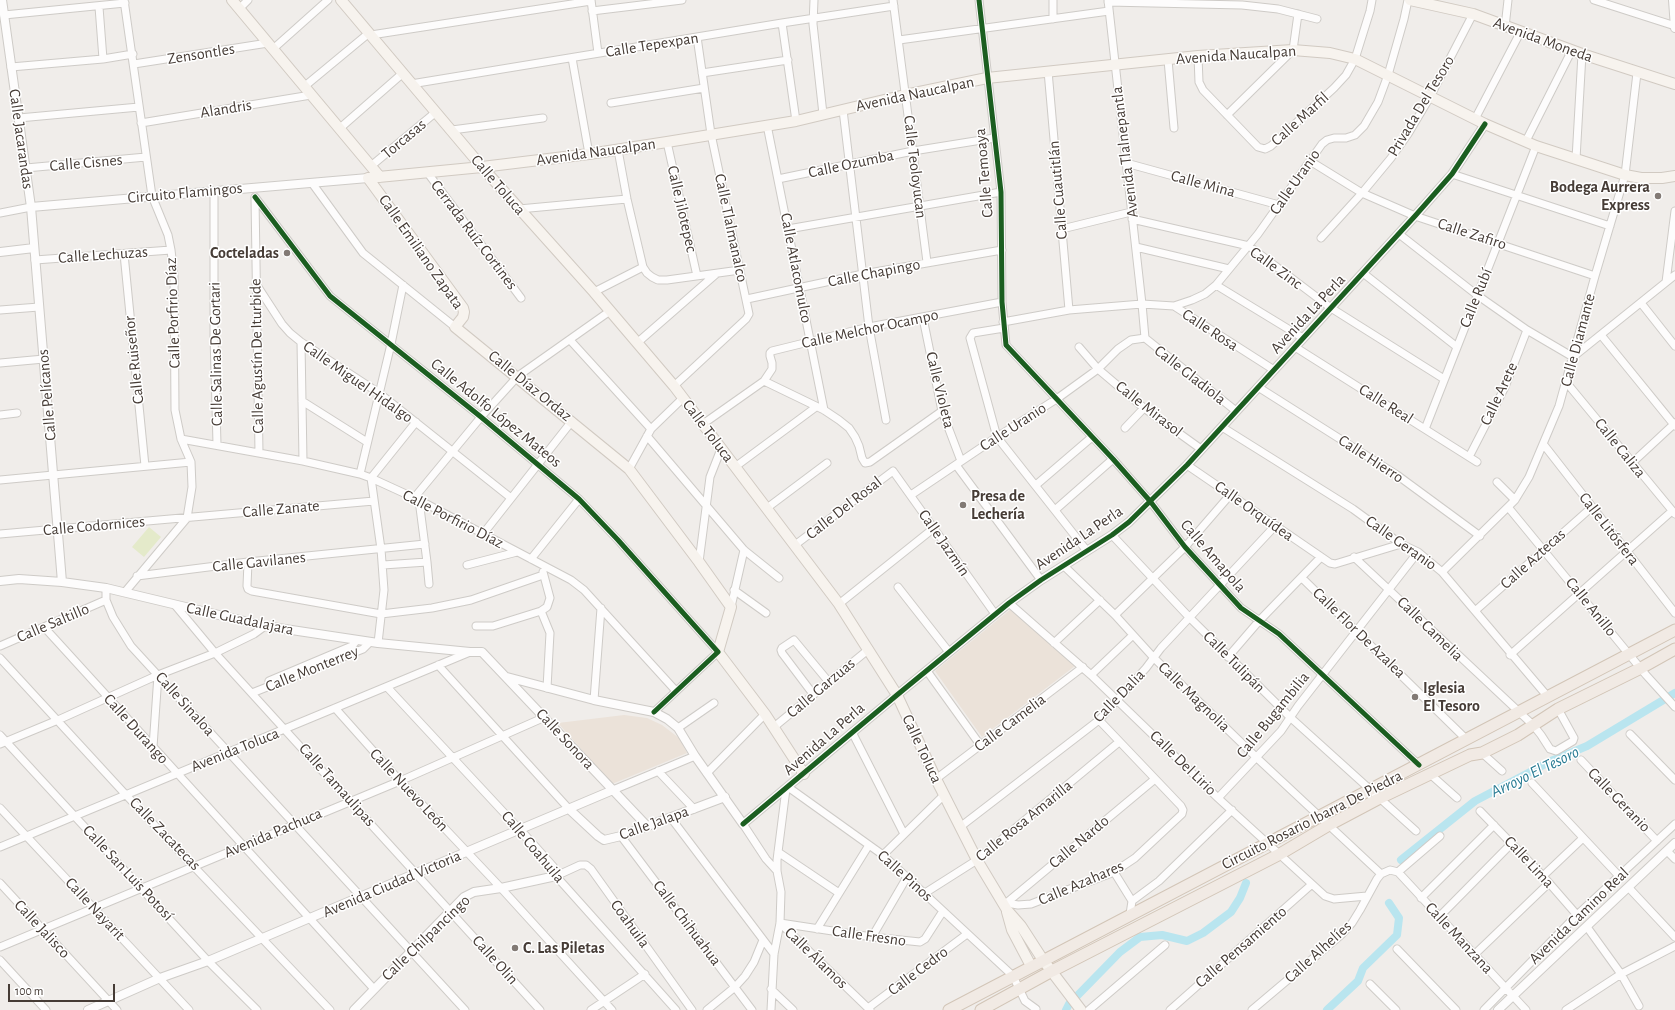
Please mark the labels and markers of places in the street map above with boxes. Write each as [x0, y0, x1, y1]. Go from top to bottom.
place label: Bodega Aurrera Express [1550, 177, 1650, 215]
marker: Bodega Aurrera Express [1653, 191, 1663, 201]
place label: Cocteladas [210, 243, 279, 263]
marker: Cocteladas [282, 248, 292, 258]
place label: Presa de Lechería [971, 486, 1025, 524]
marker: Presa de Lechería [958, 500, 968, 510]
place label: Iglesia El Tesoro [1423, 678, 1480, 716]
marker: Iglesia El Tesoro [1410, 692, 1420, 702]
place label: C. Las Piletas [523, 938, 605, 958]
marker: C. Las Piletas [510, 943, 520, 953]

